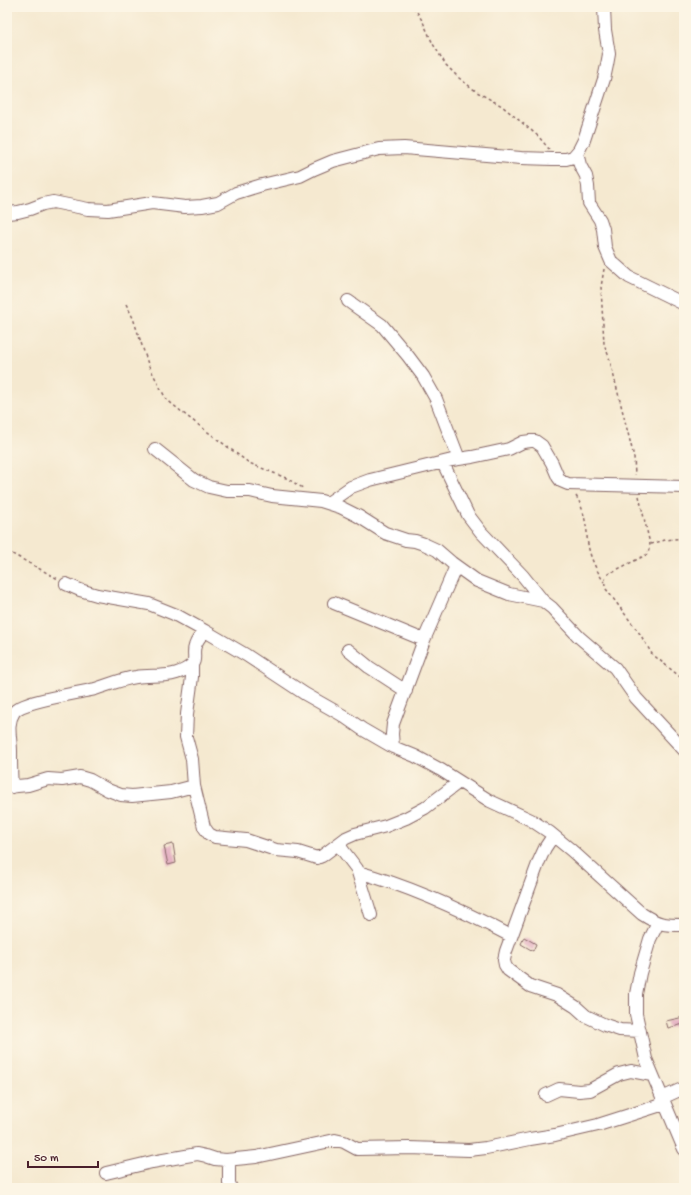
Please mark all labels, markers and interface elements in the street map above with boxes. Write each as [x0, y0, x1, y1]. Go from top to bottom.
scale bar [28, 1143, 98, 1169]
text: 50 m [34, 1152, 59, 1166]

